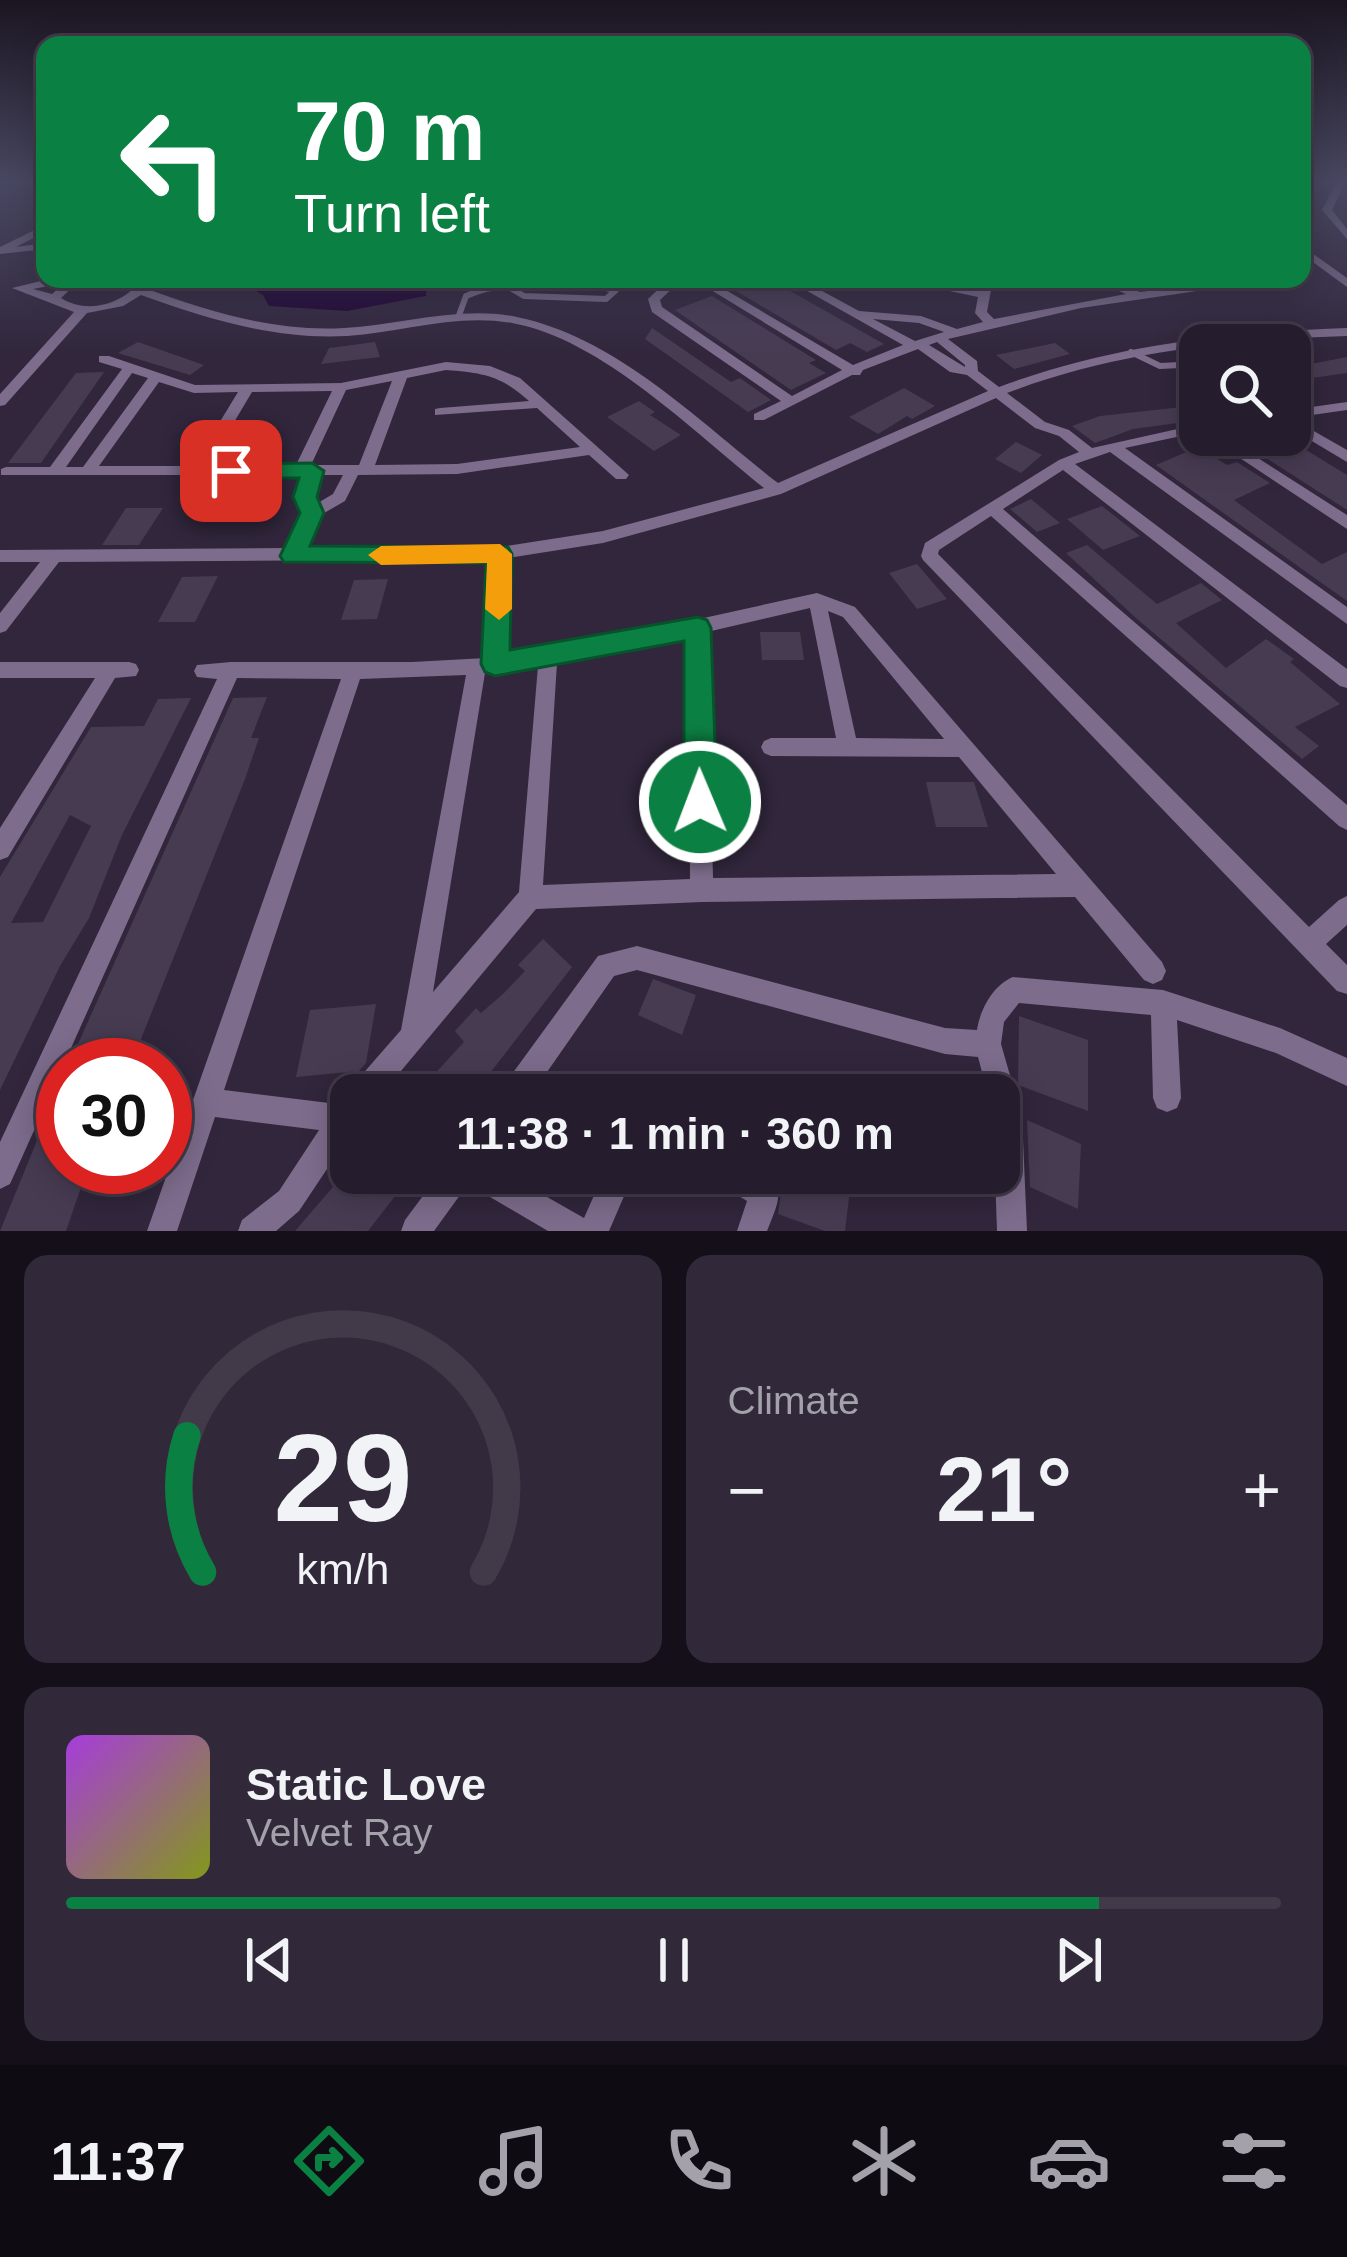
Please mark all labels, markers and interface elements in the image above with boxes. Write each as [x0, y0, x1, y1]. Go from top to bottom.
icon: left [96, 84, 252, 240]
text: 70 m [294, 84, 485, 178]
text: Turn left [294, 183, 490, 243]
map controls [1179, 324, 1311, 456]
button: search [1179, 324, 1311, 456]
pin [180, 420, 282, 522]
icon: arrive [198, 438, 264, 504]
position arrow [637, 739, 763, 865]
speed limit sign: 30 [36, 1038, 192, 1194]
text: 11:38 · 1 min · 360 m [456, 1108, 894, 1159]
text: Climate [728, 1379, 860, 1422]
text: 29 [273, 1408, 412, 1547]
text: 21° [936, 1440, 1072, 1540]
text: − [728, 1453, 766, 1527]
text: + [1242, 1453, 1281, 1527]
text: km/h [296, 1545, 389, 1593]
text: Static Love [246, 1759, 486, 1810]
text: Velvet Ray [246, 1811, 432, 1854]
icon: previous [236, 1927, 302, 1993]
icon: pause [641, 1927, 707, 1993]
icon: next [1046, 1927, 1112, 1993]
icon: directions [287, 2119, 371, 2203]
icon: music [472, 2119, 556, 2203]
icon: phone [657, 2119, 741, 2203]
icon: climate [842, 2119, 926, 2203]
icon: car [1027, 2119, 1111, 2203]
icon: filters [1212, 2119, 1296, 2203]
text: 11:37 [51, 2131, 186, 2191]

